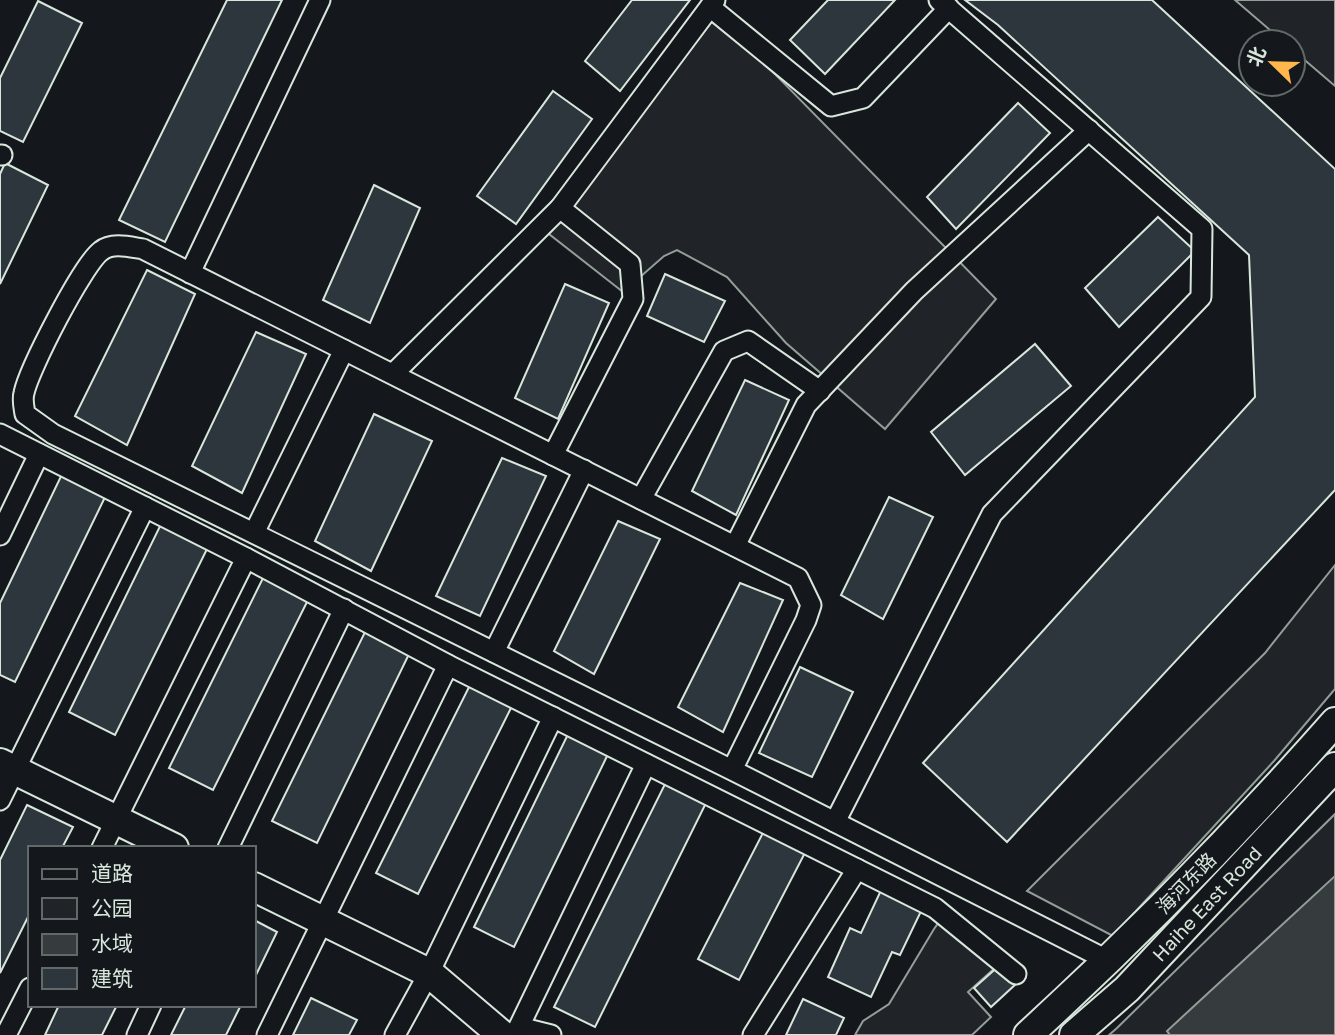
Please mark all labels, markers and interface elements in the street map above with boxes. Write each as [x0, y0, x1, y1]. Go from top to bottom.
north arrow [1237, 28, 1307, 98]
text: 北 [1242, 43, 1270, 69]
street label: Haihe East Road [1147, 841, 1266, 966]
legend [28, 846, 256, 1007]
street label: 海河东路 [1151, 847, 1220, 918]
text: 道路 [91, 860, 133, 886]
text: 公园 [91, 895, 133, 921]
text: 水域 [91, 930, 133, 956]
text: 建筑 [91, 965, 133, 991]

